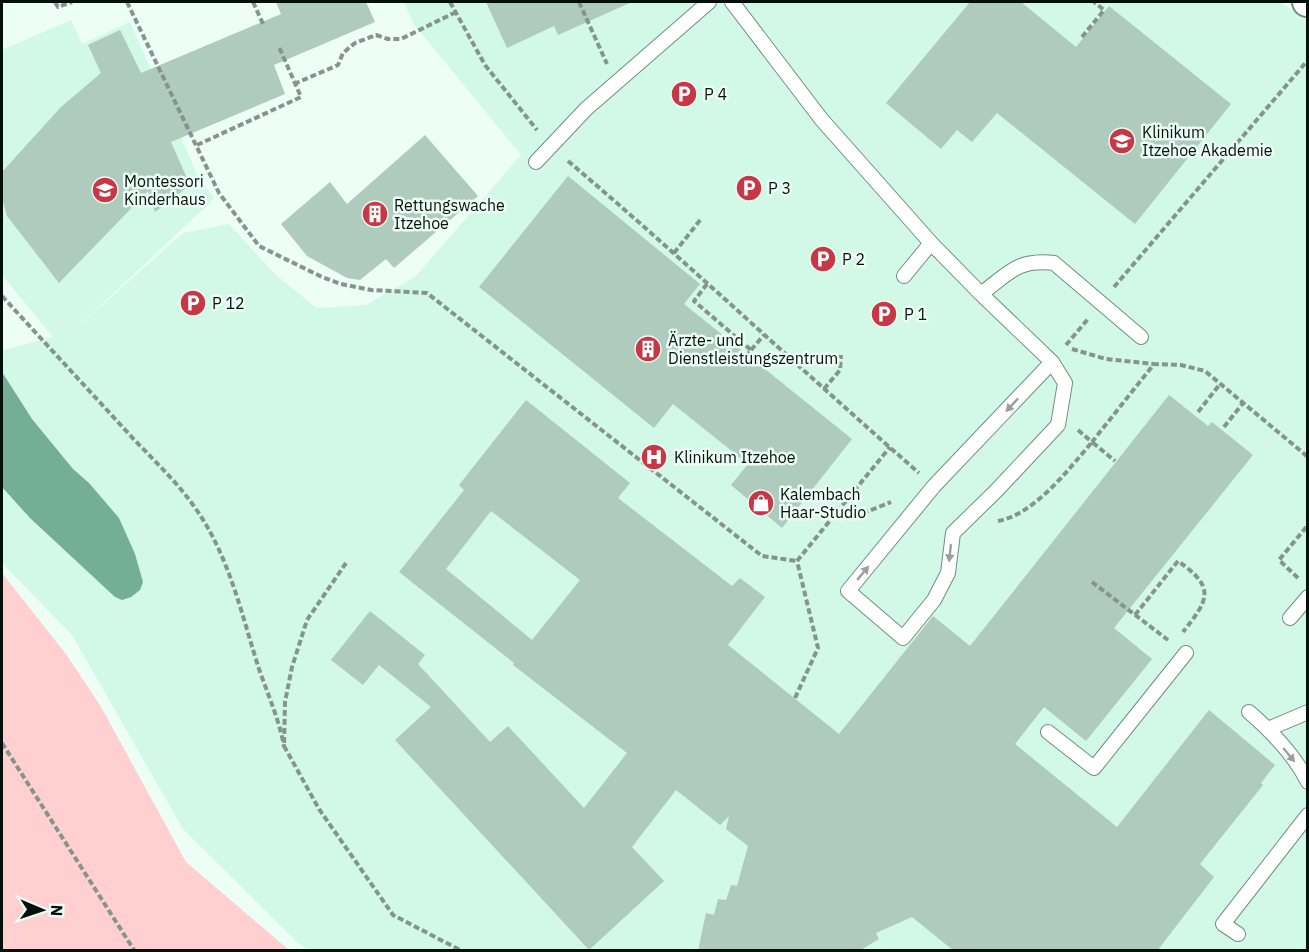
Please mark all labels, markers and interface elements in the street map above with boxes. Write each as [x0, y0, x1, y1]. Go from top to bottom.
parking icon: P 4 [669, 79, 699, 109]
place label: P 4 [704, 84, 727, 104]
place label: Klinikum Itzehoe Akademie [1142, 122, 1273, 160]
school or university icon: Klinikum Itzehoe Akademie [1107, 126, 1137, 156]
place label: Montessori Kinderhaus [124, 171, 206, 209]
parking icon: P 3 [734, 173, 764, 203]
school or university icon: Montessori Kinderhaus [90, 175, 120, 205]
place label: P 3 [768, 178, 791, 198]
place label: Rettungswache Itzehoe [394, 195, 505, 233]
building icon: Rettungswache Itzehoe [360, 199, 390, 229]
parking icon: P 2 [808, 244, 838, 274]
place label: P 2 [842, 249, 865, 269]
parking icon: P 12 [178, 288, 208, 318]
place label: P 12 [212, 293, 245, 313]
parking icon: P 1 [869, 299, 899, 329]
place label: P 1 [904, 304, 927, 324]
place label: Ärzte- und Dienstleistungszentrum [668, 330, 838, 368]
building icon: Ärzte- und Dienstleistungszentrum [633, 334, 663, 364]
one-way arrow [1005, 397, 1019, 412]
hospital icon: Klinikum Itzehoe [639, 442, 669, 472]
place label: Klinikum Itzehoe [674, 447, 796, 467]
place label: Kalembach Haar-Studio [780, 484, 866, 522]
shop icon: Kalembach Haar-Studio [746, 488, 776, 518]
one-way arrow [946, 543, 955, 562]
one-way arrow [856, 565, 869, 581]
one-way arrow [1282, 747, 1295, 762]
north arrow [12, 880, 72, 940]
text: N [47, 904, 67, 917]

